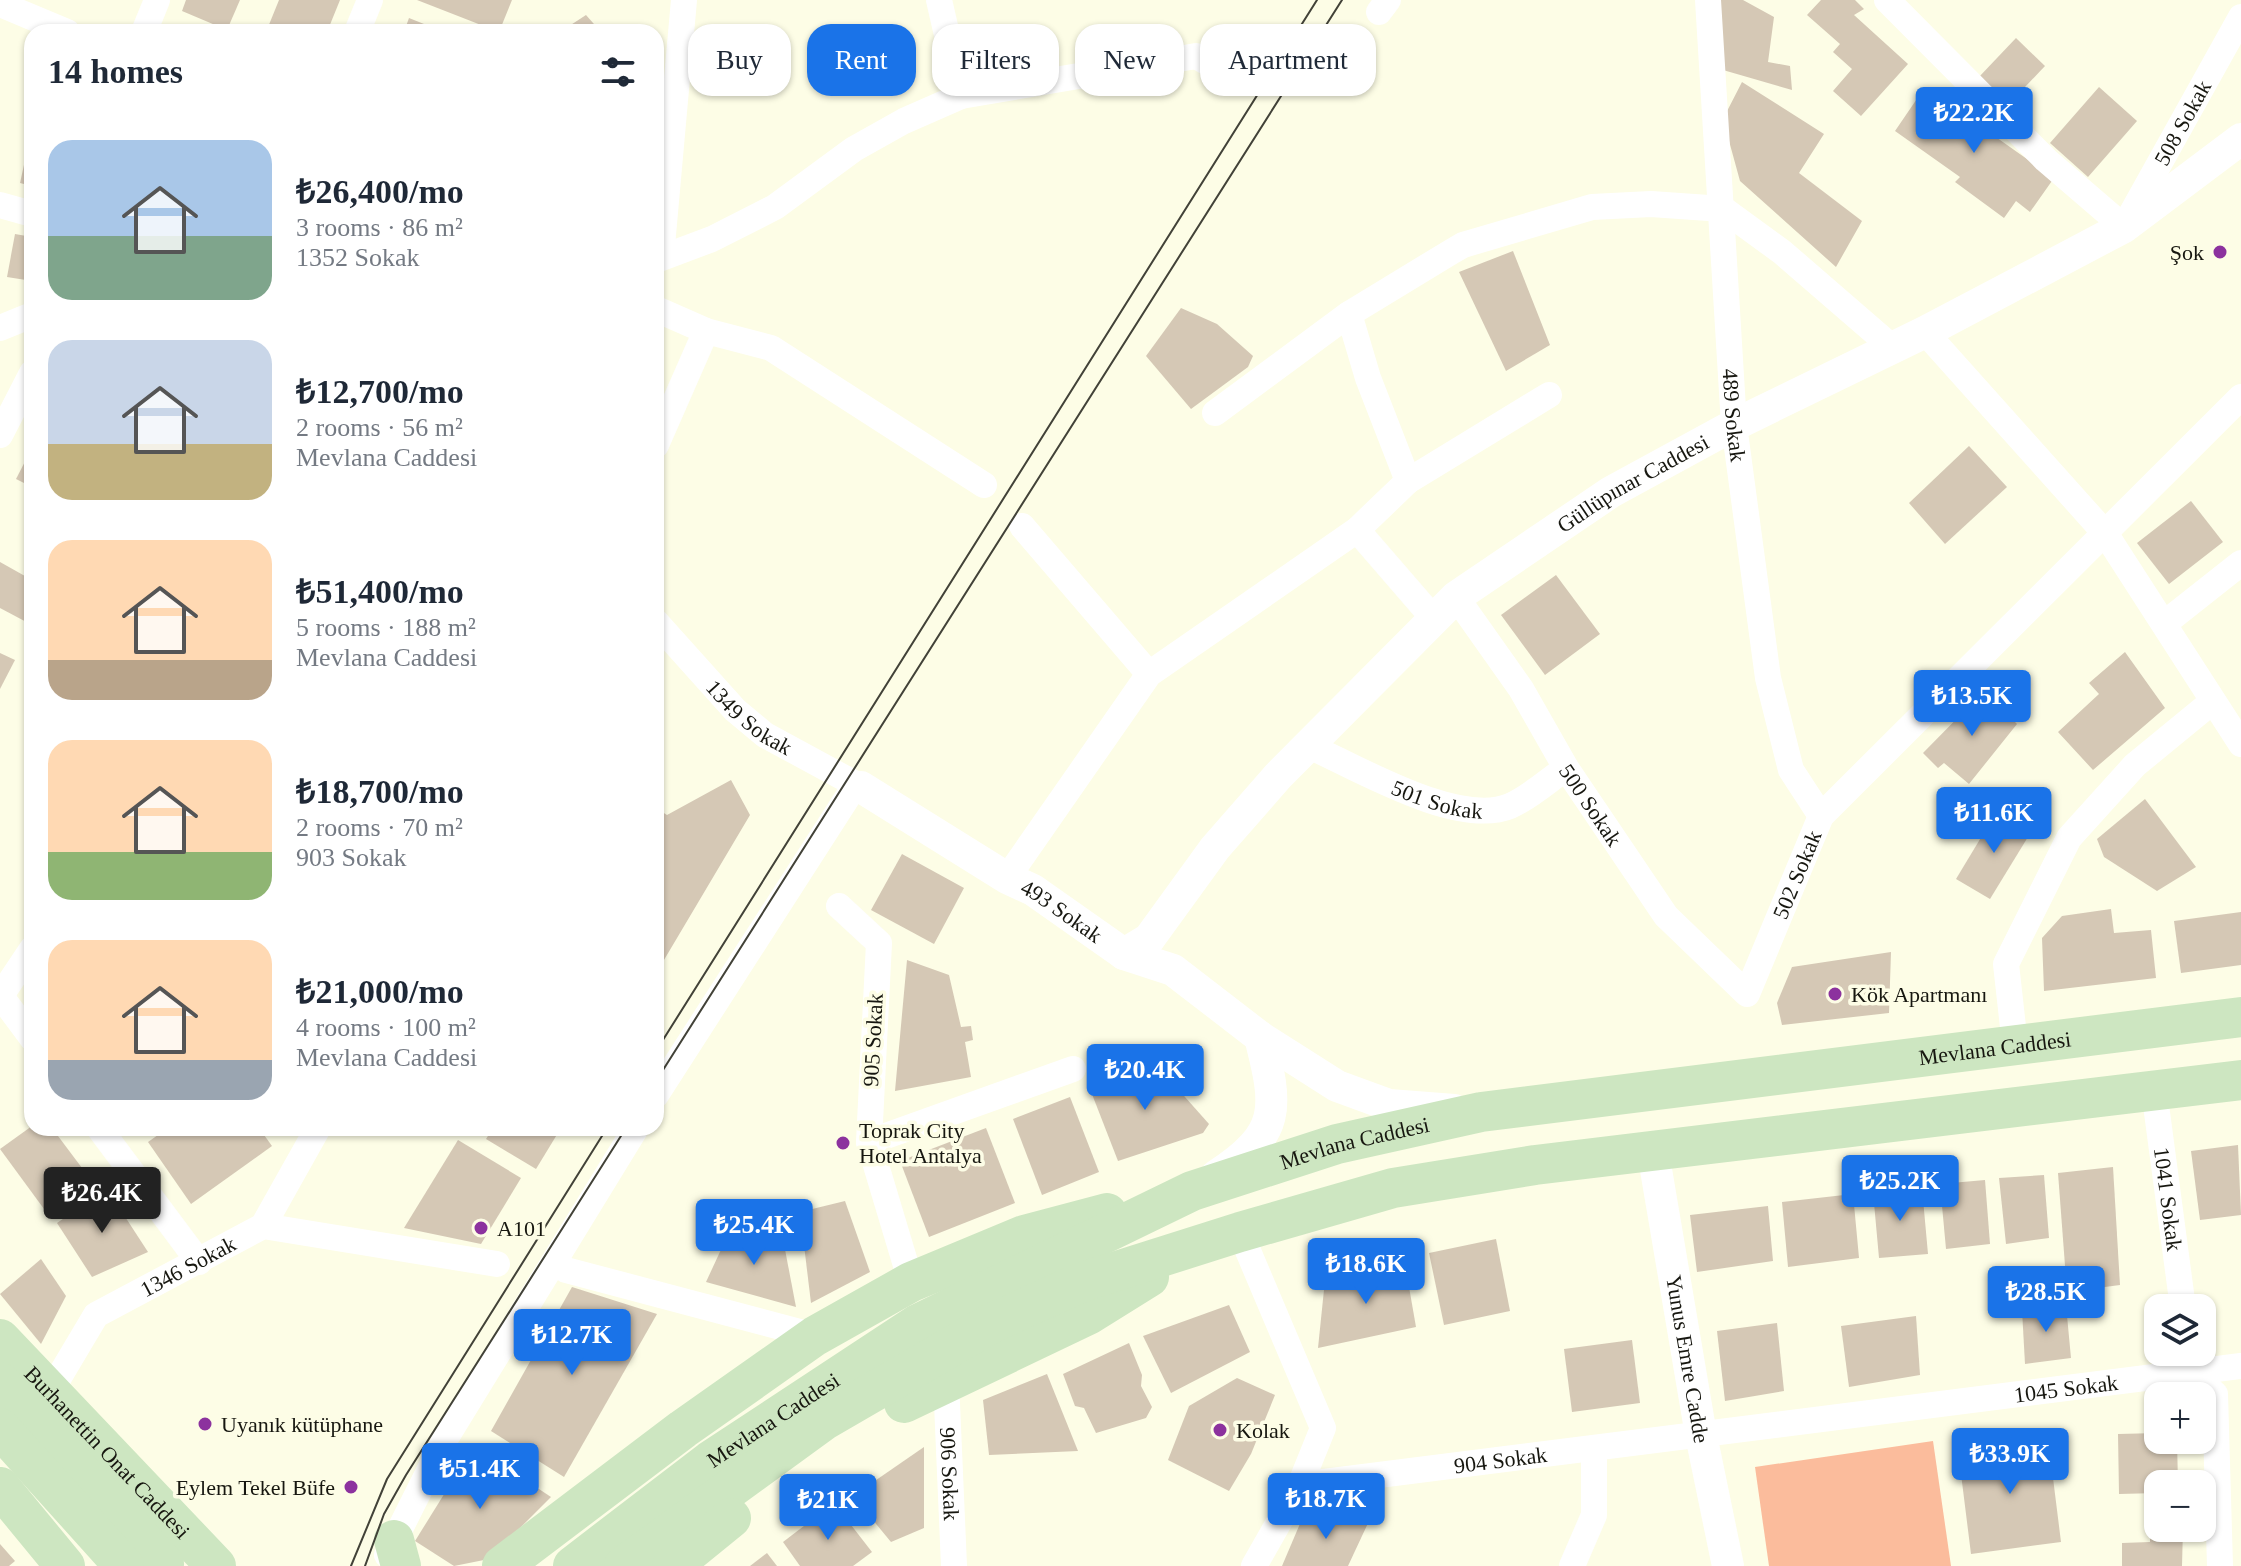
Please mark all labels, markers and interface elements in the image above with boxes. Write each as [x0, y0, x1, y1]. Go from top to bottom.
chip: Buy [688, 24, 791, 96]
chip: Rent [807, 24, 916, 96]
chip: Filters [932, 24, 1059, 96]
chip: New [1075, 24, 1184, 96]
chip: Apartment [1200, 24, 1376, 96]
icon: filters [596, 50, 640, 94]
text: 14 homes [48, 53, 183, 90]
street label: 508 Sokak [2149, 76, 2216, 169]
pin: ₺22.2K [1909, 87, 2039, 155]
text: ₺22.2K [1934, 98, 2014, 127]
icon: home [112, 172, 208, 268]
text: ₺26,400/mo [296, 173, 464, 210]
text: 3 rooms · 86 m² [296, 213, 463, 242]
place label: Şok [2170, 240, 2204, 265]
text: 1352 Sokak [296, 243, 420, 272]
marker: Şok [2211, 243, 2229, 261]
street label: 489 Sokak [1718, 368, 1751, 463]
icon: home [112, 372, 208, 468]
text: ₺12,700/mo [296, 373, 464, 410]
text: 2 rooms · 56 m² [296, 413, 463, 442]
street label: Güllüpınar Caddesi [1552, 429, 1713, 538]
text: Mevlana Caddesi [296, 443, 477, 472]
icon: home [112, 572, 208, 668]
text: ₺51,400/mo [296, 573, 464, 610]
text: 5 rooms · 188 m² [296, 613, 476, 642]
text: Mevlana Caddesi [296, 643, 477, 672]
pin: ₺13.5K [1907, 670, 2037, 738]
street label: 1349 Sokak [701, 674, 796, 760]
text: ₺13.5K [1932, 681, 2012, 710]
street label: 500 Sokak [1554, 759, 1627, 851]
icon: home [112, 772, 208, 868]
text: ₺18,700/mo [296, 773, 464, 810]
street label: 501 Sokak [1388, 774, 1483, 823]
pin: ₺11.6K [1929, 787, 2059, 855]
text: ₺11.6K [1954, 798, 2034, 827]
text: 2 rooms · 70 m² [296, 813, 463, 842]
street label: 502 Sokak [1767, 827, 1826, 923]
text: 903 Sokak [296, 843, 407, 872]
street label: 493 Sokak [1017, 874, 1107, 947]
icon: home [112, 972, 208, 1068]
text: ₺21,000/mo [296, 973, 464, 1010]
place label: Kök Apartmanı [1851, 982, 1987, 1007]
marker: Kök Apartmanı [1826, 985, 1844, 1003]
street label: 905 Sokak [858, 993, 888, 1087]
text: 4 rooms · 100 m² [296, 1013, 476, 1042]
street label: Mevlana Caddesi [1917, 1026, 2072, 1070]
text: Mevlana Caddesi [296, 1043, 477, 1072]
pin: ₺20.4K [1080, 1044, 1210, 1112]
text: ₺20.4K [1105, 1055, 1185, 1084]
street label: Mevlana Caddesi [1277, 1111, 1431, 1174]
place label: Toprak City Hotel Antalya [859, 1118, 982, 1168]
marker: Toprak City Hotel Antalya [834, 1134, 852, 1152]
street label: 1041 Sokak [2149, 1146, 2188, 1252]
pin: ₺25.2K [1835, 1155, 1965, 1223]
text: ₺25.2K [1860, 1166, 1940, 1195]
pin: ₺26.4K [37, 1167, 167, 1235]
text: ₺26.4K [62, 1178, 142, 1207]
pin: ₺25.4K [689, 1199, 819, 1267]
text: ₺25.4K [714, 1210, 794, 1239]
place label: A101 [497, 1216, 546, 1241]
marker: A101 [472, 1219, 490, 1237]
street label: 1346 Sokak [136, 1230, 240, 1302]
pin: ₺18.6K [1301, 1238, 1431, 1306]
text: ₺18.6K [1326, 1249, 1406, 1278]
pin: ₺28.5K [1981, 1266, 2111, 1334]
street label: Yunus Emre Cadde [1662, 1273, 1715, 1445]
text: ₺28.5K [2006, 1277, 2086, 1306]
map controls [2144, 1294, 2216, 1542]
button: layers [2144, 1294, 2216, 1366]
pin: ₺12.7K [507, 1309, 637, 1377]
text: ₺12.7K [532, 1320, 612, 1349]
street label: Burhanettin Onat Caddesi [20, 1361, 195, 1543]
street label: Mevlana Caddesi [702, 1367, 844, 1472]
street label: 1045 Sokak [2012, 1369, 2119, 1407]
button: + [2144, 1382, 2216, 1454]
place label: Uyanık kütüphane [221, 1412, 383, 1437]
marker: Uyanık kütüphane [196, 1415, 214, 1433]
place label: Kolak [1236, 1418, 1290, 1443]
marker: Kolak [1211, 1421, 1229, 1439]
street label: 906 Sokak [936, 1427, 965, 1521]
pin: ₺33.9K [1945, 1428, 2075, 1496]
text: ₺33.9K [1970, 1439, 2050, 1468]
street label: 904 Sokak [1452, 1441, 1548, 1478]
pin: ₺51.4K [415, 1443, 545, 1511]
text: ₺51.4K [440, 1454, 520, 1483]
button: − [2144, 1470, 2216, 1542]
pin: ₺18.7K [1261, 1473, 1391, 1541]
pin: ₺21K [781, 1474, 875, 1542]
place label: Eylem Tekel Büfe [176, 1475, 335, 1500]
marker: Eylem Tekel Büfe [342, 1478, 360, 1496]
text: ₺18.7K [1286, 1484, 1366, 1513]
text: ₺21K [797, 1485, 859, 1514]

